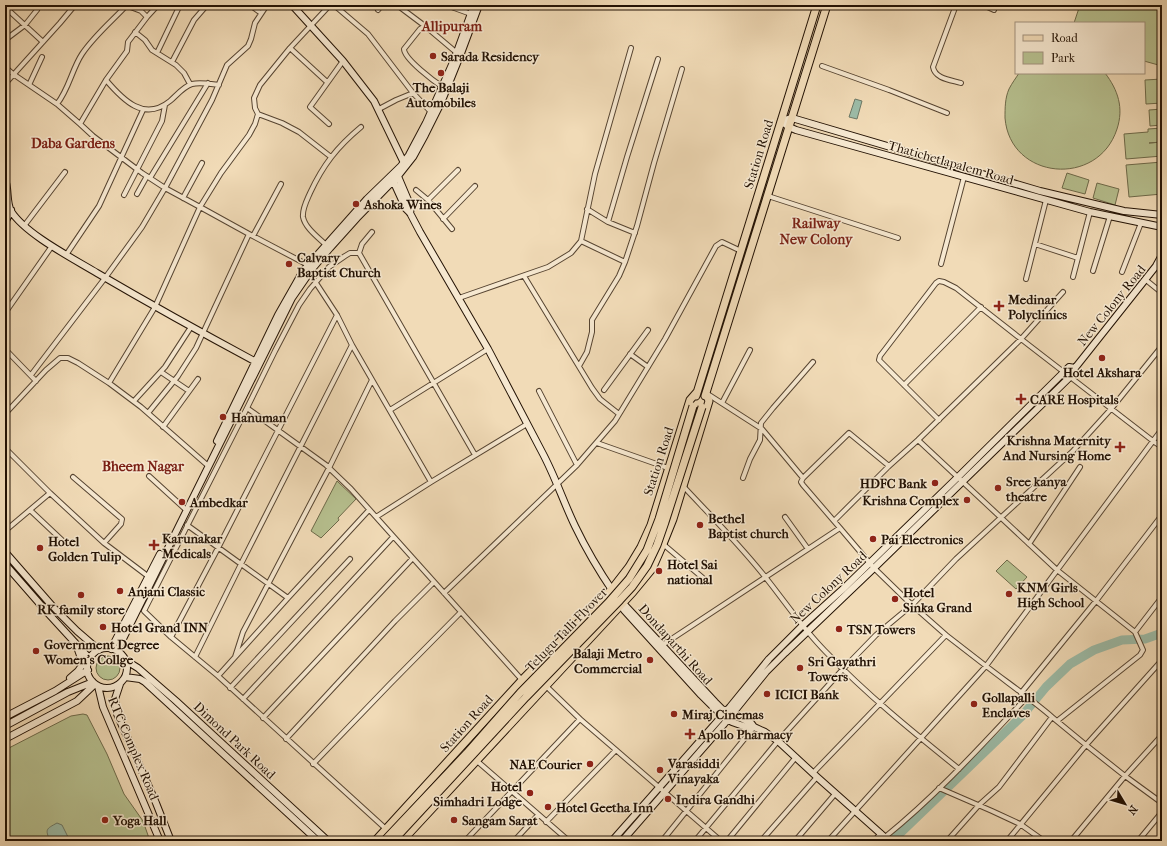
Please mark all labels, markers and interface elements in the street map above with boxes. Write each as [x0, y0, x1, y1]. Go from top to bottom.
district label: Allipuram [421, 18, 483, 35]
legend [1015, 22, 1145, 74]
text: Road [1051, 31, 1078, 45]
place label: Sarada Residency [441, 49, 540, 65]
marker: Sarada Residency [428, 51, 438, 61]
text: Park [1051, 51, 1076, 65]
marker: The Balaji Automobiles [436, 68, 446, 78]
place label: The Balaji Automobiles [405, 80, 476, 110]
street label: Station Road [741, 117, 776, 191]
district label: Daba Gardens [31, 135, 116, 152]
street label: Thatichetlapalem Road [886, 137, 1016, 188]
place label: Ashoka Wines [363, 197, 442, 212]
marker: Ashoka Wines [351, 199, 361, 209]
district label: Railway New Colony [780, 215, 854, 248]
place label: Calvary Baptist Church [297, 250, 382, 281]
marker: Calvary Baptist Church [284, 259, 294, 269]
street label: New Colony Road [1074, 261, 1149, 349]
place label: Medinar Polyclinics [1007, 292, 1067, 323]
marker: Medinar Polyclinics [993, 300, 1005, 312]
marker: Hotel Akshara [1097, 353, 1107, 363]
place label: Hotel Akshara [1063, 365, 1142, 380]
place label: CARE Hospitals [1030, 392, 1119, 408]
marker: CARE Hospitals [1015, 393, 1027, 405]
place label: Hanuman [231, 410, 287, 425]
marker: Hanuman [218, 412, 228, 422]
street label: Station Road [640, 424, 677, 497]
place label: Krishna Maternity And Nursing Home [1002, 433, 1112, 464]
marker: Krishna Maternity And Nursing Home [1114, 441, 1126, 453]
district label: Bheem Nagar [102, 458, 185, 475]
place label: Sree kanya theatre [1005, 474, 1067, 504]
place label: HDFC Bank [860, 476, 928, 491]
marker: HDFC Bank [930, 478, 940, 488]
marker: Sree kanya theatre [993, 483, 1003, 493]
place label: Krishna Complex [862, 493, 959, 509]
place label: Ambedkar [189, 495, 248, 510]
marker: Krishna Complex [962, 495, 972, 505]
marker: Ambedkar [177, 497, 187, 507]
place label: Bethel Baptist church [708, 511, 790, 542]
marker: Bethel Baptist church [695, 520, 705, 530]
place label: Karunakar Medicals [161, 531, 223, 561]
place label: Pai Electronics [881, 532, 964, 547]
place label: Hotel Golden Tulip [48, 534, 121, 565]
marker: Pai Electronics [868, 534, 878, 544]
marker: Karunakar Medicals [149, 540, 159, 550]
marker: Hotel Golden Tulip [35, 543, 45, 553]
street label: New Colony Road [787, 547, 870, 627]
place label: Hotel Sai national [666, 557, 718, 587]
marker: Hotel Sai national [654, 566, 664, 576]
place label: KNM Girls High School [1017, 580, 1085, 611]
place label: Anjani Classic [127, 584, 205, 599]
street label: Telugu Talli Flyover [522, 584, 611, 675]
place label: Hotel Sinka Grand [903, 585, 973, 615]
marker: Anjani Classic [115, 586, 125, 596]
marker: KNM Girls High School [1004, 589, 1014, 599]
marker: RK family store [76, 590, 86, 600]
marker: Hotel Sinka Grand [890, 594, 900, 604]
street label: Dondaparthi Road [636, 601, 716, 688]
place label: RK family store [37, 602, 125, 618]
place label: Hotel Grand INN [111, 620, 208, 635]
marker: Hotel Grand INN [98, 622, 108, 632]
place label: TSN Towers [846, 622, 915, 637]
marker: TSN Towers [834, 624, 844, 634]
place label: Government Degree Women's Collge [43, 637, 160, 668]
marker: Government Degree Women's Collge [31, 646, 41, 656]
place label: Balaji Metro Commercial [573, 646, 642, 676]
place label: Sri Gayathri Towers [807, 654, 876, 684]
marker: Balaji Metro Commercial [645, 655, 655, 665]
marker: Sri Gayathri Towers [795, 663, 805, 673]
place label: ICICI Bank [775, 687, 840, 702]
marker: ICICI Bank [762, 689, 772, 699]
place label: Gollapalli Enclaves [982, 690, 1035, 720]
street label: Station Road [437, 691, 496, 755]
street label: RTC Complex Road [105, 694, 162, 803]
street label: Dimond Park Road [191, 699, 279, 783]
marker: Gollapalli Enclaves [969, 699, 979, 709]
place label: Miraj Cinemas [681, 707, 764, 722]
marker: Miraj Cinemas [669, 709, 679, 719]
place label: Apollo Pharmacy [697, 727, 794, 743]
marker: Apollo Pharmacy [685, 729, 695, 739]
place label: Varasiddi Vinayaka [667, 756, 720, 787]
place label: NAE Courier [509, 757, 582, 772]
marker: NAE Courier [585, 759, 595, 769]
marker: Varasiddi Vinayaka [655, 765, 665, 775]
place label: Hotel Simhadri Lodge [433, 779, 523, 810]
north arrow [1105, 784, 1145, 824]
marker: Hotel Simhadri Lodge [525, 788, 535, 798]
place label: Indira Gandhi [676, 792, 755, 807]
marker: Indira Gandhi [663, 794, 673, 804]
place label: Hotel Geetha Inn [556, 800, 653, 815]
marker: Hotel Geetha Inn [543, 802, 553, 812]
text: N [1124, 803, 1140, 818]
place label: Yoga Hall [112, 813, 167, 829]
place label: Sangam Sarat [462, 813, 538, 829]
marker: Yoga Hall [100, 815, 110, 825]
marker: Sangam Sarat [449, 815, 459, 825]

